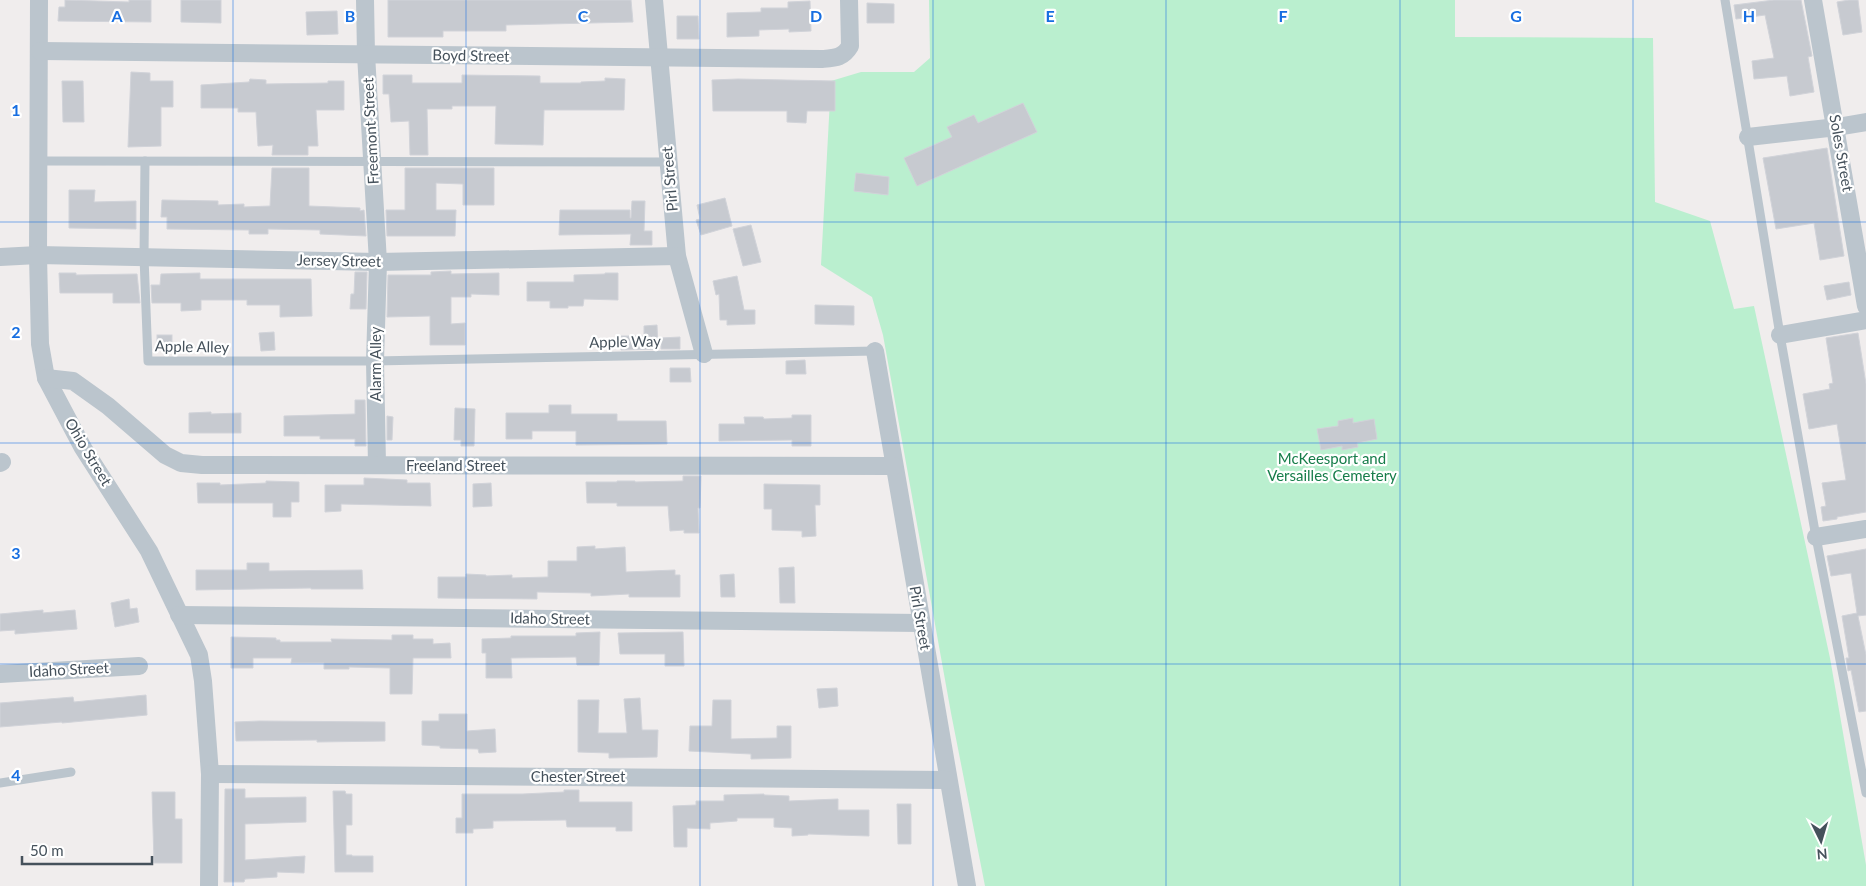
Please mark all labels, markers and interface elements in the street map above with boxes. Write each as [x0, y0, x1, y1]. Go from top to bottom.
text: A [110, 6, 123, 25]
text: B [345, 6, 355, 25]
text: C [578, 6, 589, 25]
text: D [810, 6, 822, 25]
text: E [1045, 6, 1055, 25]
text: F [1278, 6, 1288, 25]
text: G [1510, 6, 1522, 25]
text: H [1743, 6, 1755, 25]
street label: Boyd Street [432, 45, 510, 65]
street label: Freemont Street [358, 77, 382, 185]
text: 1 [11, 100, 21, 119]
street label: Soles Street [1826, 113, 1858, 193]
street label: Pirl Street [657, 145, 681, 212]
street label: Jersey Street [297, 250, 382, 270]
text: 2 [11, 322, 21, 341]
street label: Alarm Alley [366, 326, 384, 401]
street label: Apple Way [589, 331, 661, 351]
street label: Apple Alley [155, 336, 230, 356]
street label: Ohio Street [62, 414, 116, 489]
park label: McKeesport and Versailles Cemetery [1267, 449, 1397, 484]
street label: Freeland Street [406, 456, 507, 474]
text: 3 [11, 543, 21, 562]
street label: Pirl Street [906, 584, 936, 652]
street label: Idaho Street [510, 608, 591, 628]
street label: Idaho Street [29, 658, 110, 680]
text: 4 [11, 765, 21, 784]
street label: Chester Street [531, 767, 626, 785]
north arrow [1796, 816, 1846, 866]
scale bar [22, 834, 152, 866]
text: 50 m [30, 841, 64, 859]
text: N [1816, 846, 1828, 863]

